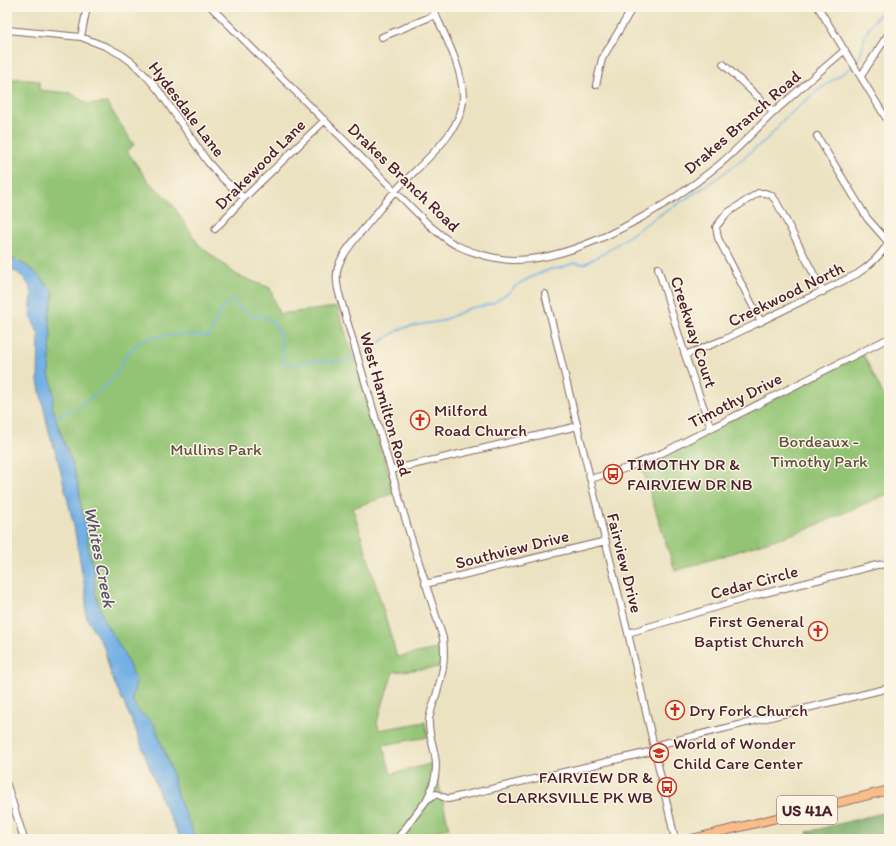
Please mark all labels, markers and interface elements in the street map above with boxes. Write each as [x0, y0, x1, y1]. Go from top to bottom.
street label: Hydesdale Lane [145, 57, 229, 161]
street label: Drakes Branch Road [680, 66, 804, 178]
street label: Drakewood Lane [211, 115, 309, 213]
street label: Drakes Branch Road [344, 118, 464, 236]
street label: Creekwood North [725, 257, 848, 331]
street label: Creekway Court [667, 274, 721, 390]
street label: West Hamilton Road [356, 330, 416, 479]
street label: Timothy Drive [685, 368, 785, 432]
place label: Milford Road Church [434, 400, 527, 440]
church icon: Milford Road Church [409, 409, 431, 431]
park label: Bordeaux - Timothy Park [770, 431, 868, 471]
park label: Mullins Park [170, 439, 262, 459]
place label: TIMOTHY DR & FAIRVIEW DR NB [627, 454, 753, 494]
bus stop icon: TIMOTHY DR & FAIRVIEW DR NB [602, 463, 624, 485]
water label: Whites Creek [79, 505, 121, 611]
street label: Fairview Drive [603, 511, 647, 615]
street label: Southview Drive [453, 525, 571, 573]
street label: Cedar Circle [708, 561, 800, 603]
place label: First General Baptist Church [694, 611, 804, 651]
church icon: First General Baptist Church [807, 620, 829, 642]
church icon: Dry Fork Church [664, 699, 686, 721]
place label: Dry Fork Church [689, 700, 808, 720]
place label: World of Wonder Child Care Center [673, 733, 803, 773]
school or university icon: World of Wonder Child Care Center [648, 742, 670, 764]
place label: FAIRVIEW DR & CLARKSVILLE PK WB [497, 767, 653, 807]
bus stop icon: FAIRVIEW DR & CLARKSVILLE PK WB [656, 776, 678, 798]
road number: US 41A [777, 796, 837, 824]

